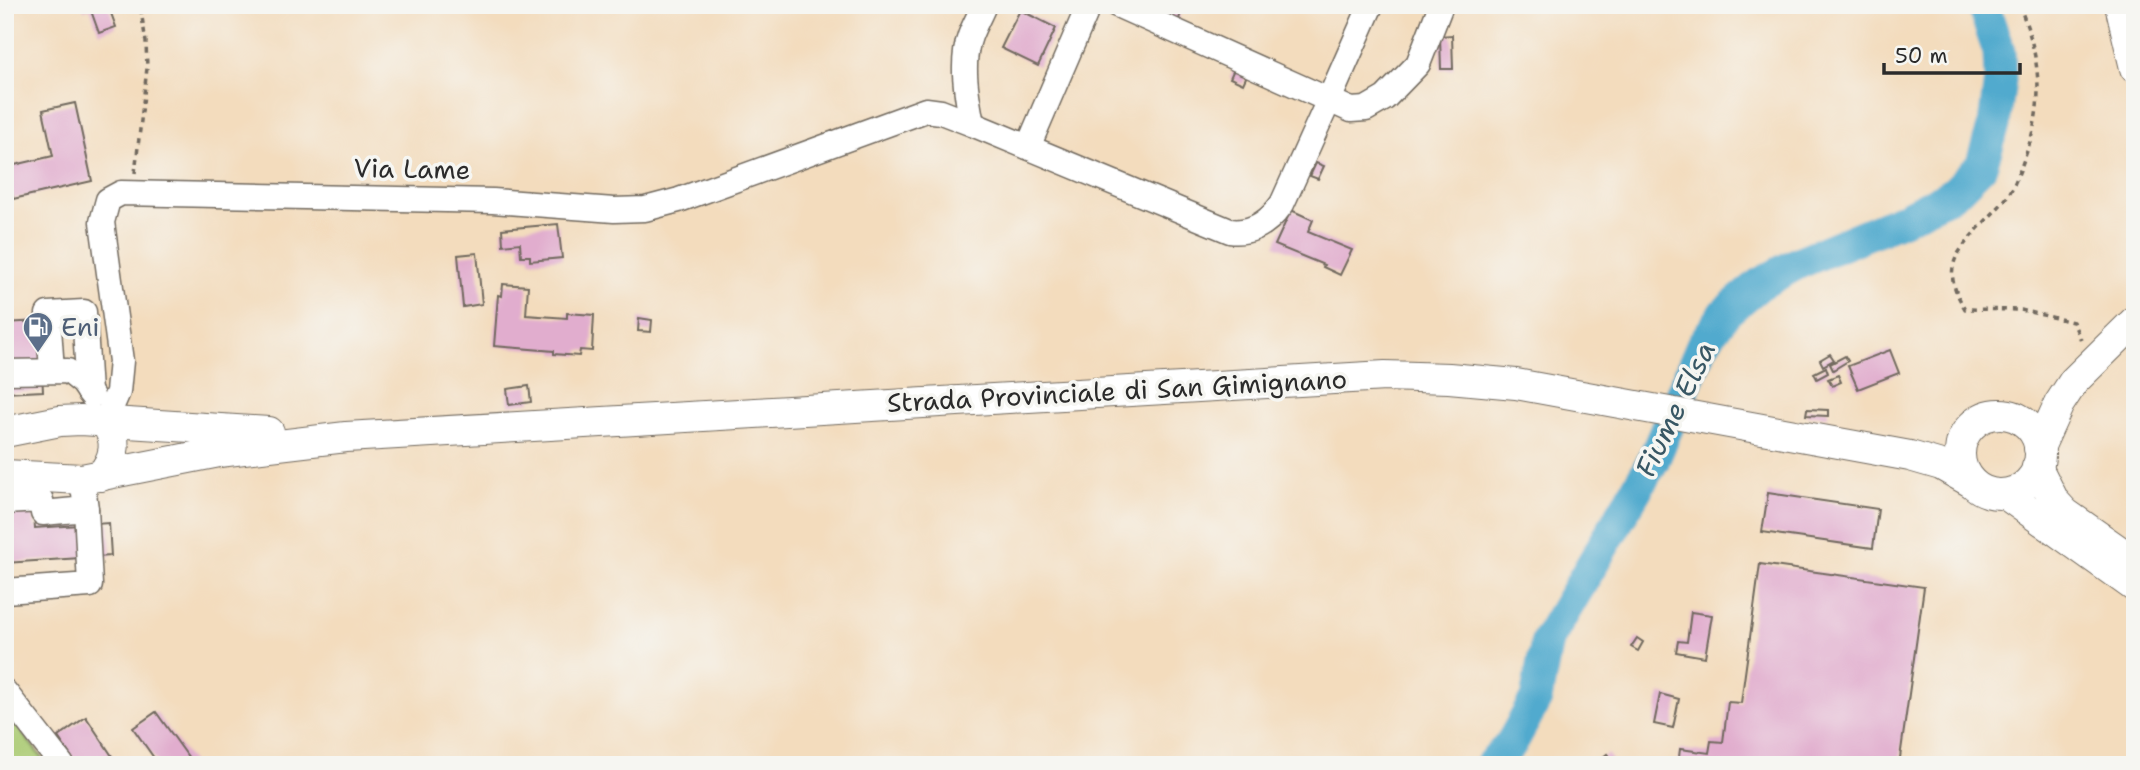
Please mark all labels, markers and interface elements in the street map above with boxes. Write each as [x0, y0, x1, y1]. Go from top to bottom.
scale bar [1884, 32, 2021, 76]
text: 50 m [1895, 42, 1948, 70]
street label: Via Lame [353, 150, 471, 187]
place label: Eni [61, 309, 100, 344]
fuel station icon: Eni [21, 310, 55, 354]
water label: Fiume Elsa [1626, 335, 1724, 483]
street label: Strada Provinciale di San Gimignano [886, 361, 1348, 420]

